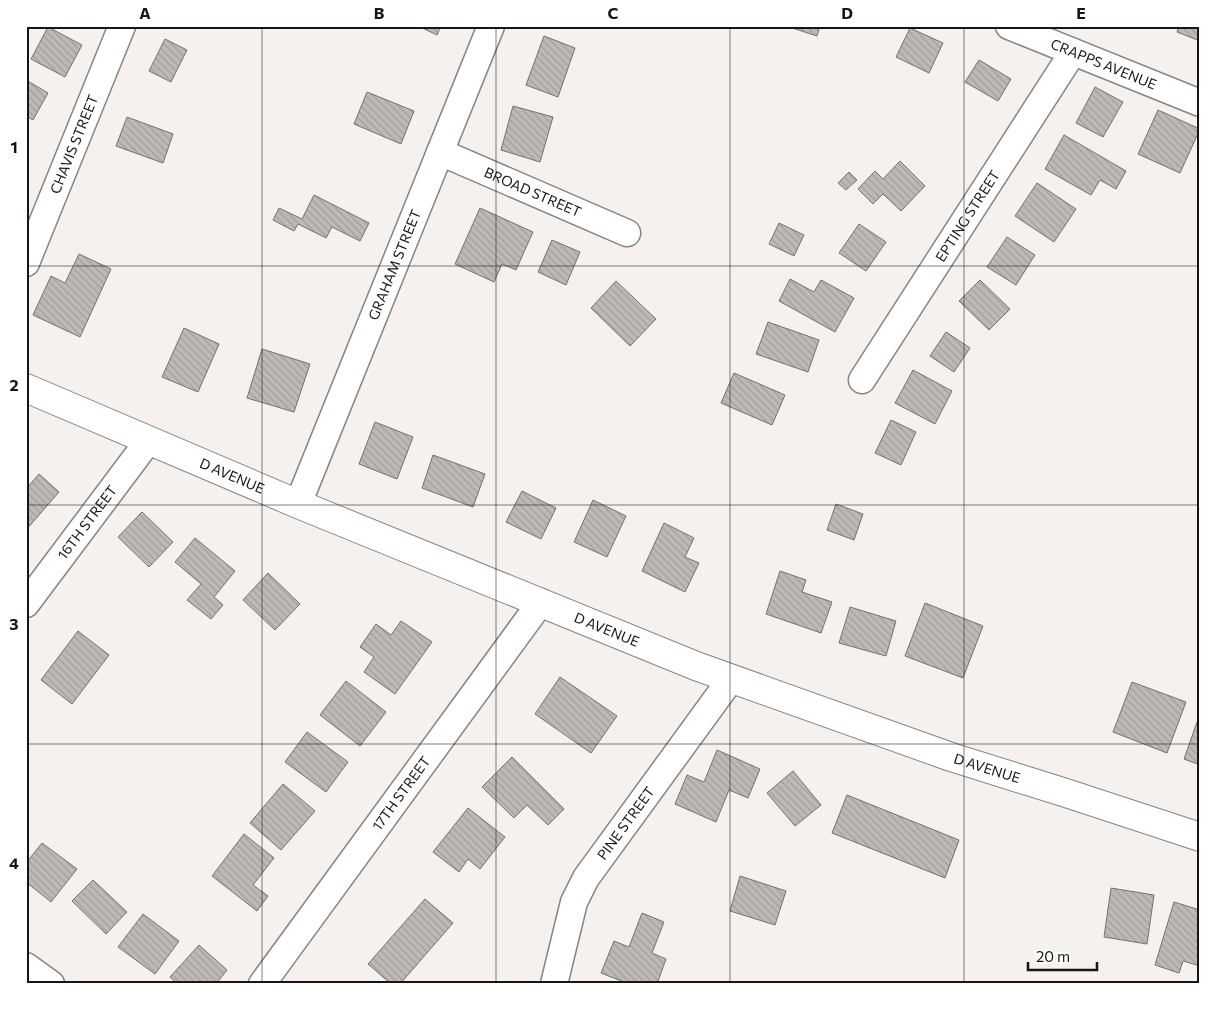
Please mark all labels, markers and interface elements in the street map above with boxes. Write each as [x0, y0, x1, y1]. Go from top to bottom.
text: A [139, 3, 151, 22]
text: B [374, 3, 385, 22]
text: C [608, 3, 619, 22]
text: D [841, 3, 853, 22]
text: E [1076, 3, 1086, 22]
street label: CRAPPS AVENUE [1048, 35, 1159, 93]
street label: CHAVIS STREET [46, 92, 101, 196]
text: 1 [10, 137, 18, 156]
street label: BROAD STREET [482, 163, 584, 220]
street label: EPTING STREET [931, 167, 1003, 265]
street label: GRAHAM STREET [364, 207, 424, 322]
text: 2 [9, 375, 19, 394]
street label: D AVENUE [197, 454, 267, 497]
street label: 16TH STREET [54, 482, 120, 562]
street label: D AVENUE [572, 608, 642, 650]
text: 3 [9, 614, 19, 633]
street label: D AVENUE [952, 749, 1023, 786]
street label: 17TH STREET [368, 753, 433, 834]
street label: PINE STREET [593, 783, 658, 863]
text: 4 [9, 853, 19, 872]
scale bar [1028, 940, 1097, 972]
text: 20 m [1036, 947, 1070, 965]

